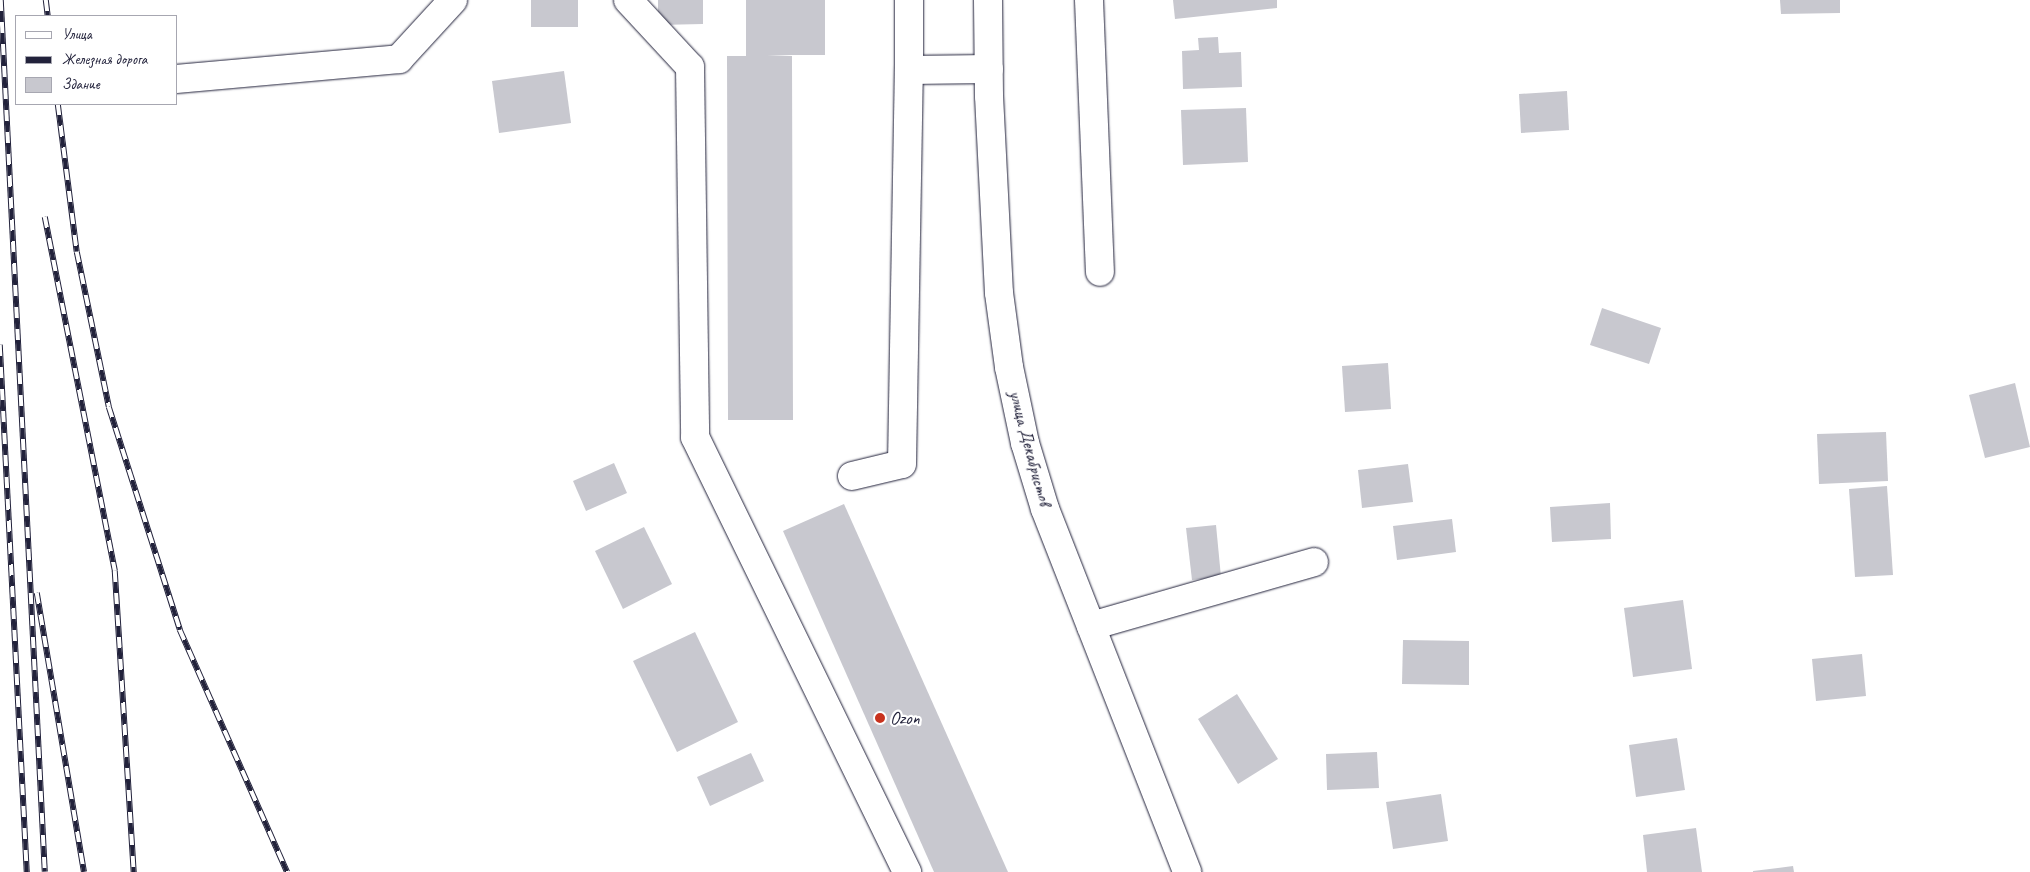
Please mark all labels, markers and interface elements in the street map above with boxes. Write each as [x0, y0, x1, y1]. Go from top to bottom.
legend [15, 15, 178, 105]
text: Улица [62, 25, 92, 44]
text: Железная дорога [62, 50, 147, 69]
text: Здание [62, 75, 100, 94]
street label: улица Декабристов [1004, 388, 1056, 508]
place label: Ozon [890, 707, 920, 729]
marker: Ozon [874, 712, 886, 724]

